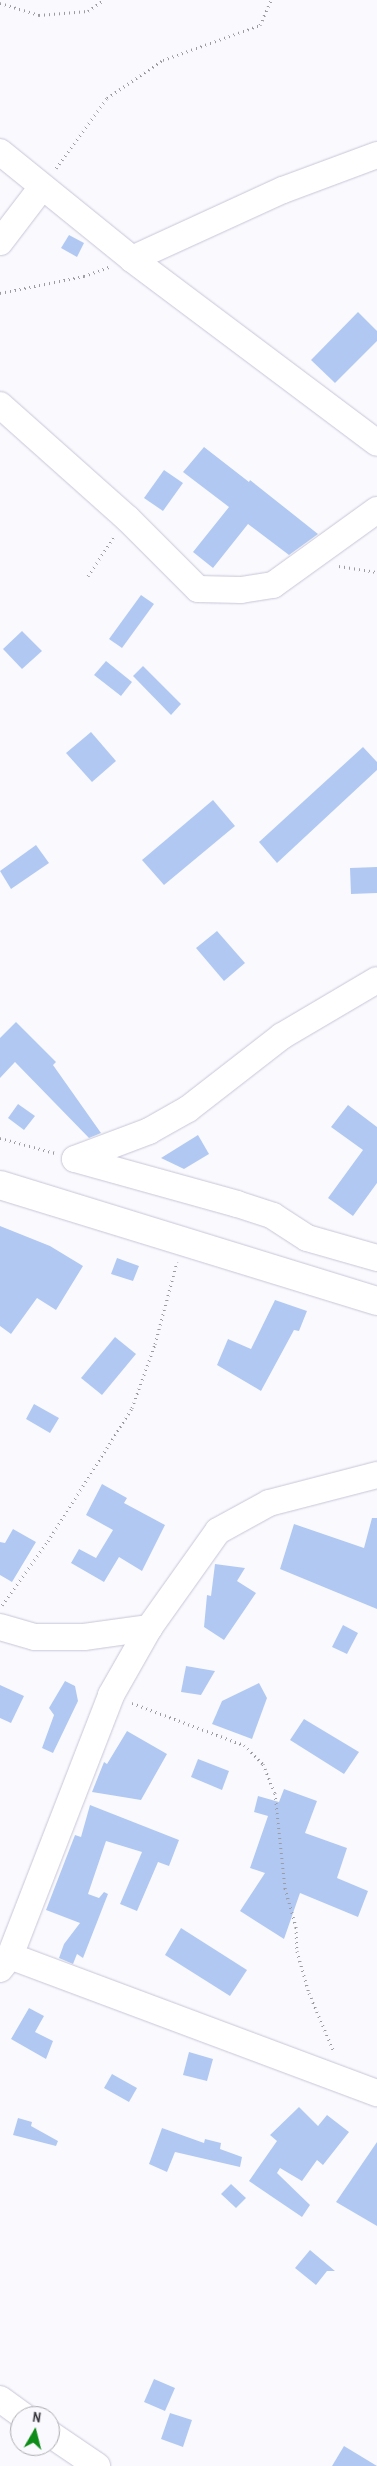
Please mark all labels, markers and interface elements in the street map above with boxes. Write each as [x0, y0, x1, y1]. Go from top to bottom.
north arrow [10, 2406, 60, 2456]
text: N [32, 2408, 42, 2427]

